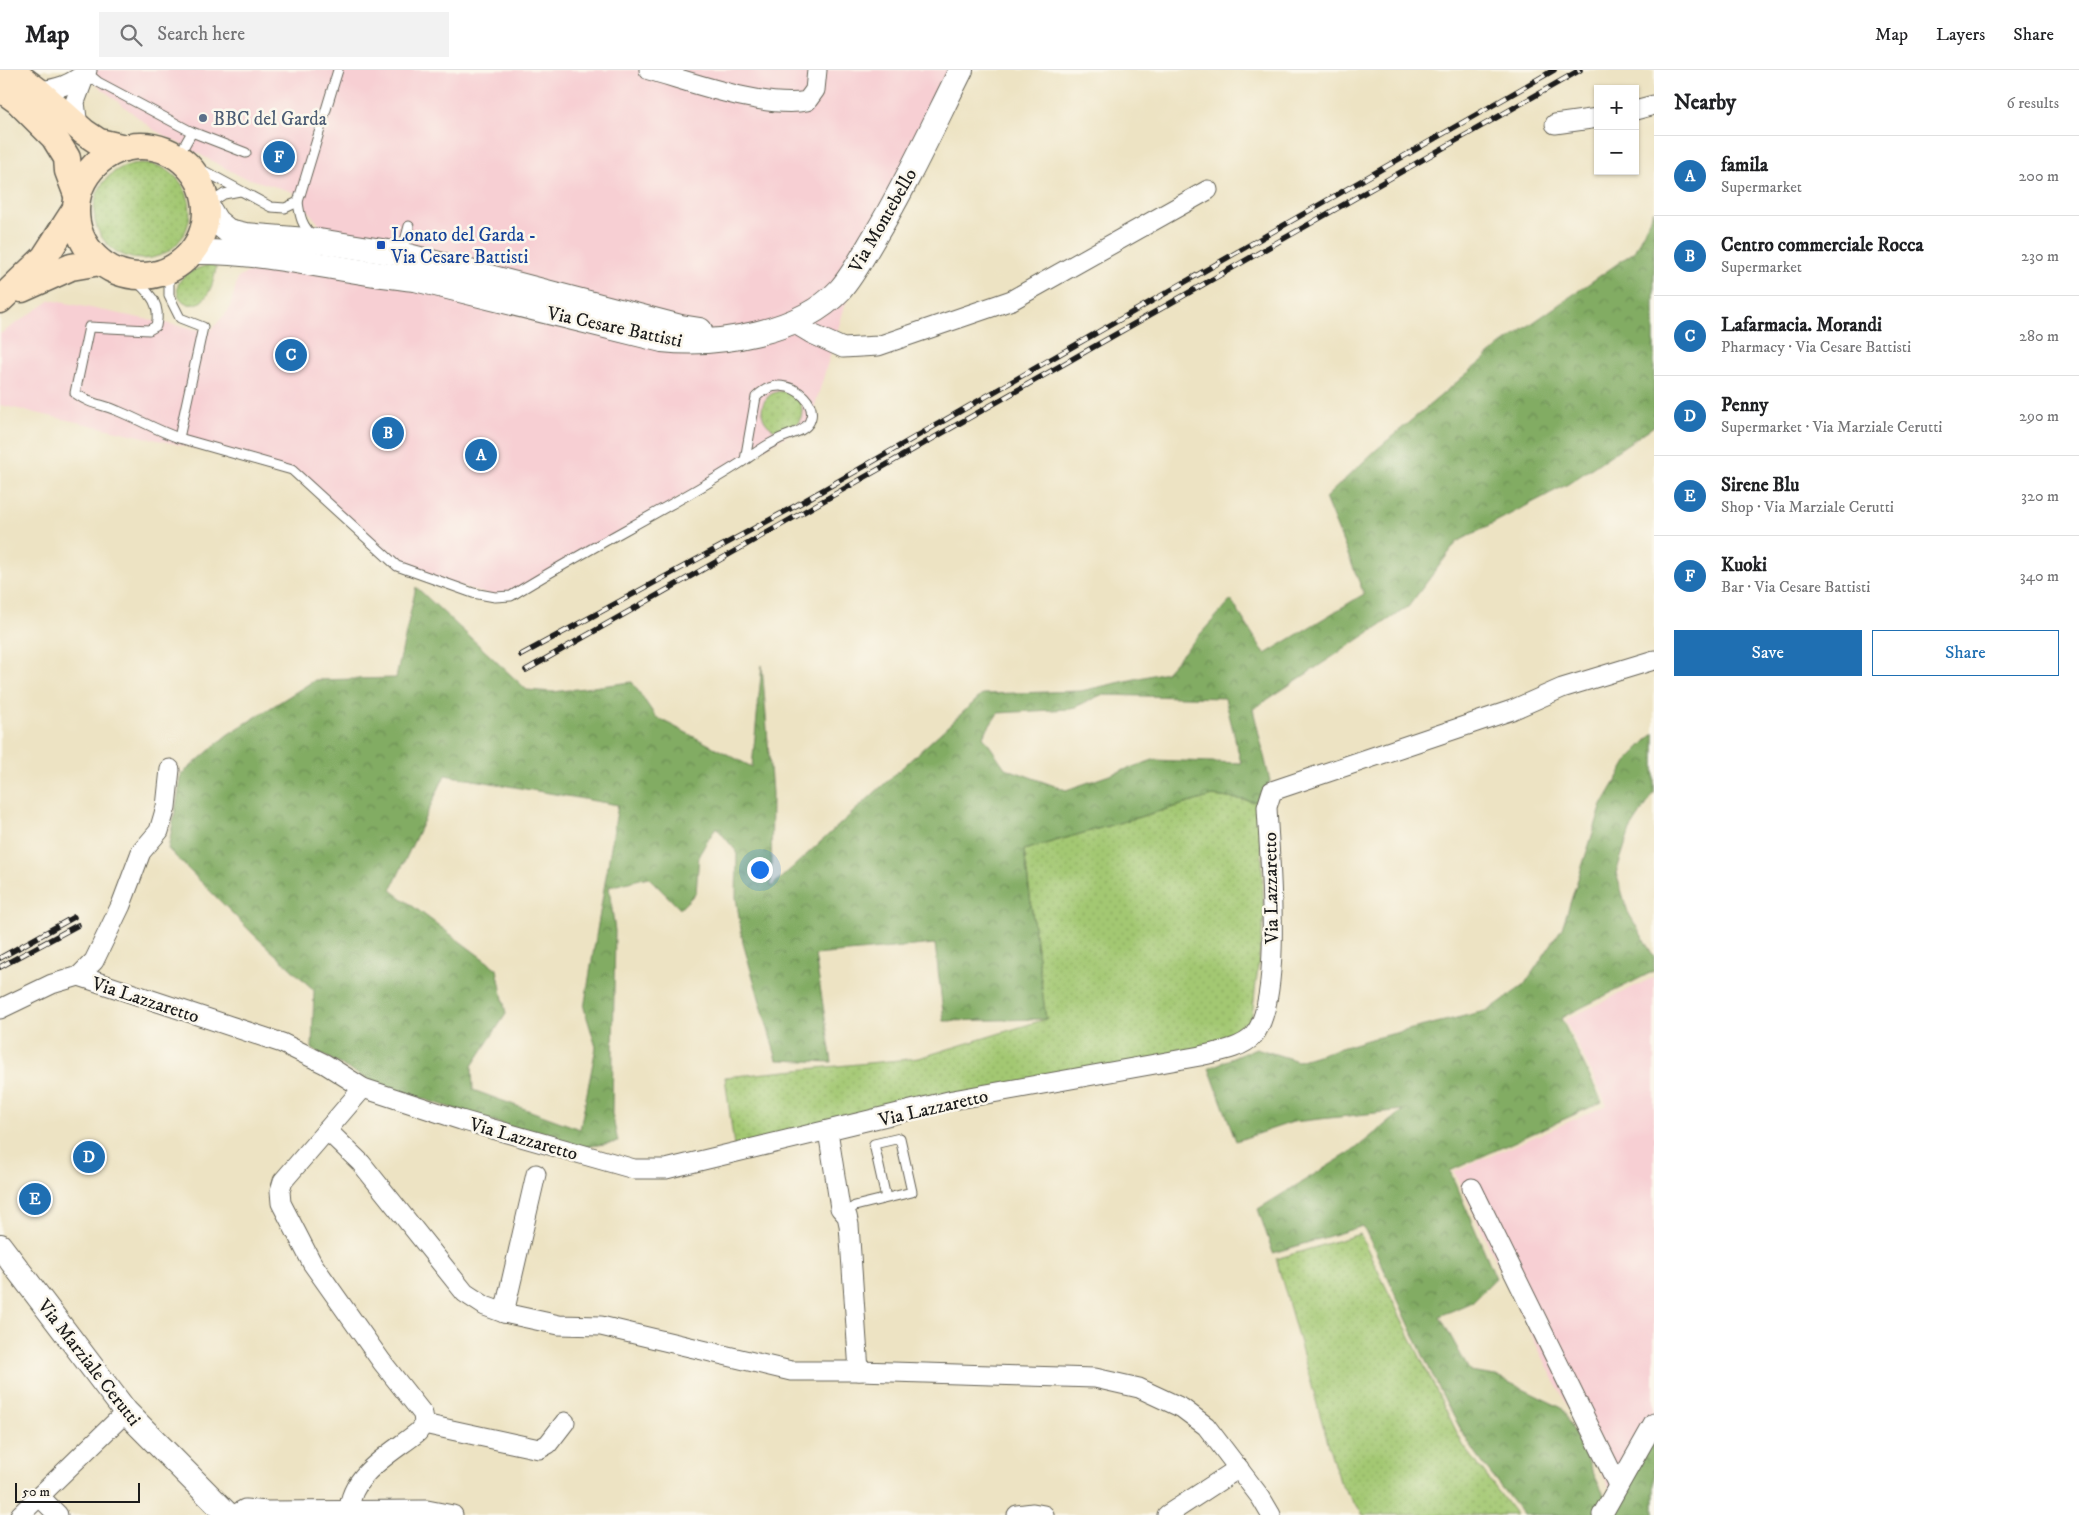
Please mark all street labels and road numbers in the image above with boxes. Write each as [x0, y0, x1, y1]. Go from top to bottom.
street label: Via Montebello [844, 165, 922, 278]
street label: Via Cesare Battisti [544, 302, 684, 353]
street label: Via Lazzaretto [1259, 832, 1284, 945]
street label: Via Lazzaretto [88, 972, 202, 1029]
street label: Via Lazzaretto [875, 1085, 990, 1132]
street label: Via Lazzaretto [466, 1113, 580, 1166]
street label: Via Marziale Cerutti [32, 1294, 145, 1431]

